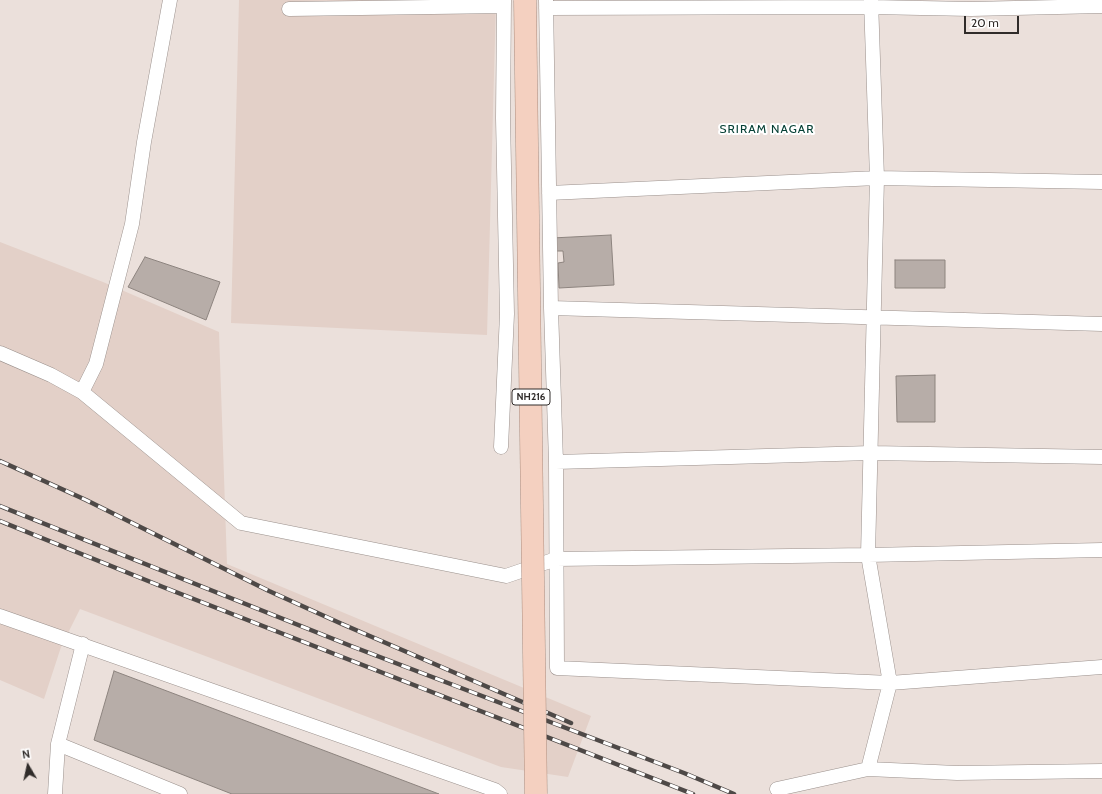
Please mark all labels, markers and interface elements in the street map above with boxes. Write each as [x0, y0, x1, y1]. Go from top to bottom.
scale bar [966, 8, 1021, 34]
text: 20 m [971, 15, 999, 30]
district label: SRIRAM NAGAR [720, 122, 814, 136]
road number: NH216 [512, 389, 550, 405]
north arrow [8, 746, 48, 786]
text: N [21, 747, 31, 762]

